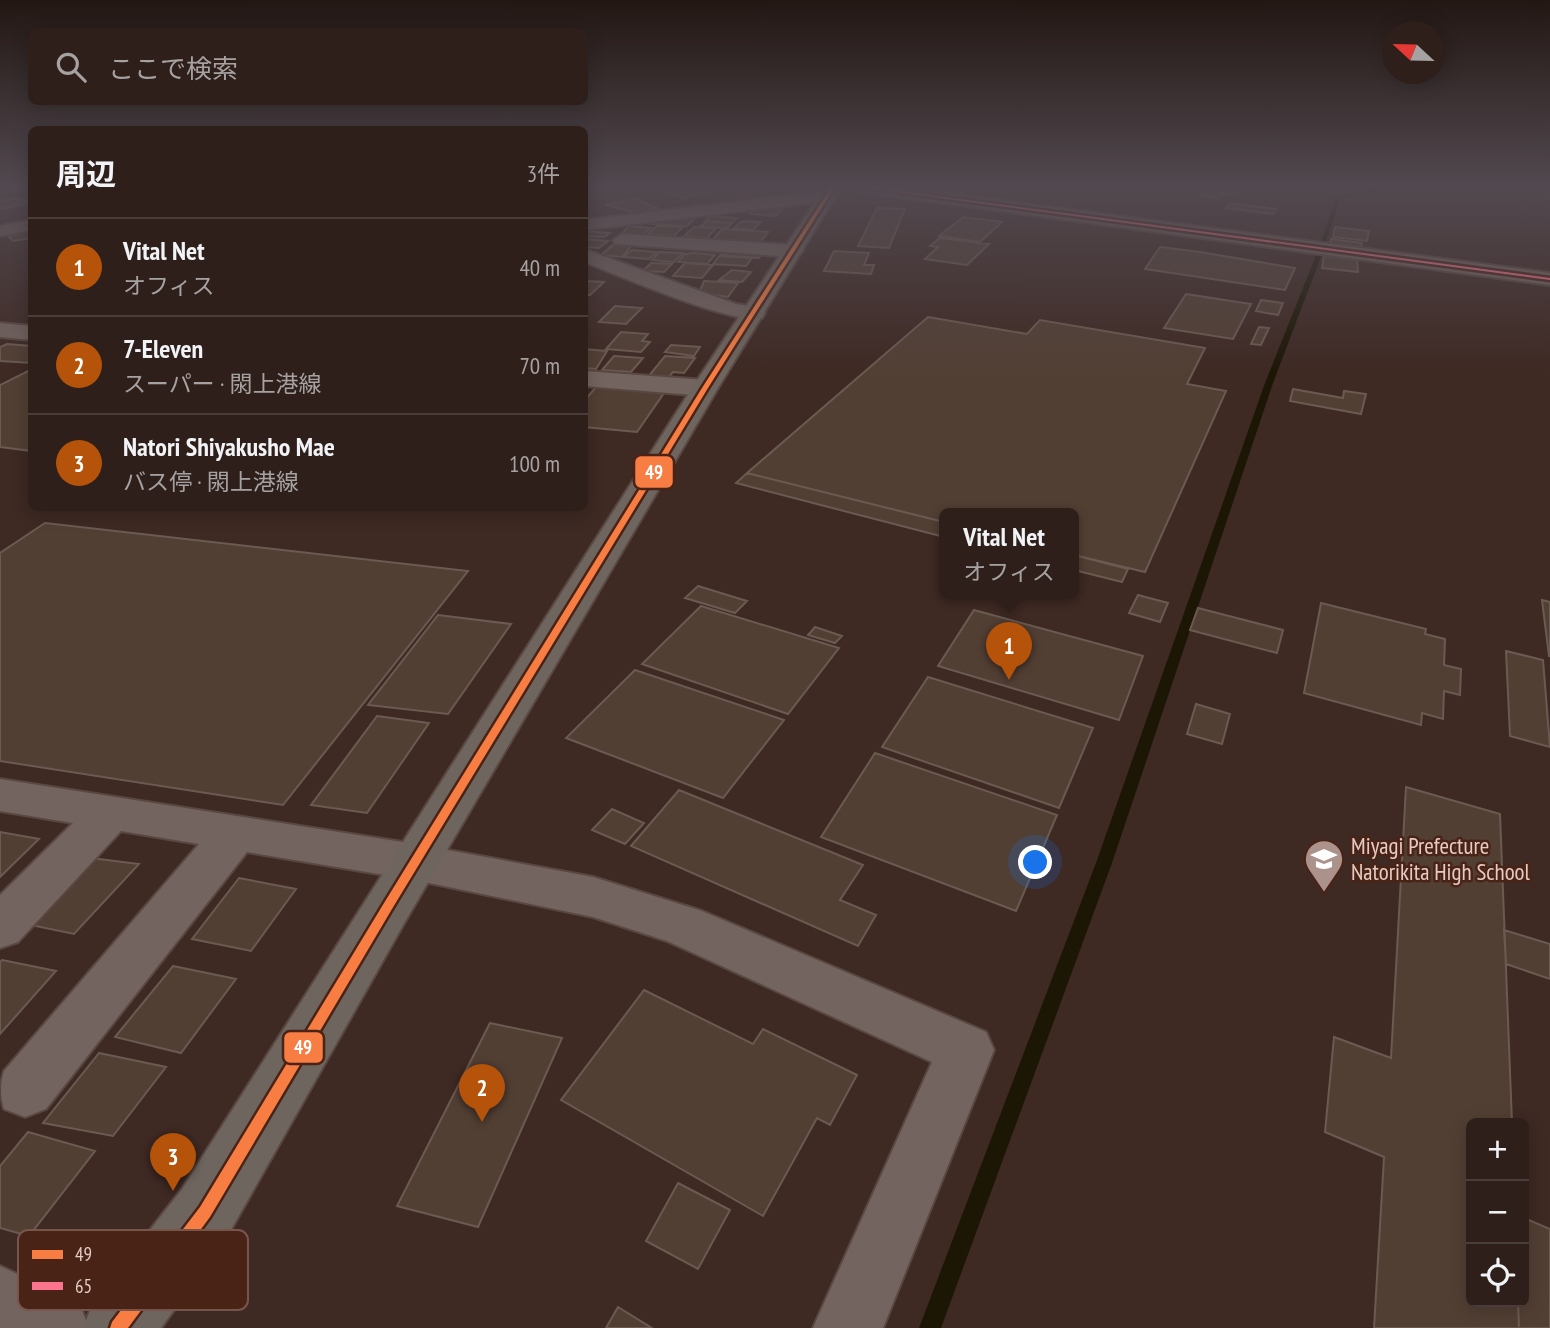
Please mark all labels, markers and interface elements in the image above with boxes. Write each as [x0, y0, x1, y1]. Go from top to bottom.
north arrow [1382, 21, 1445, 84]
search box [28, 28, 588, 105]
icon: search [52, 48, 90, 86]
text: ここで検索 [108, 52, 238, 85]
text: 周辺 [56, 154, 116, 193]
text: 3件 [527, 159, 560, 188]
text: Vital Net [123, 234, 205, 267]
text: 1 [74, 253, 85, 282]
text: 40 m [519, 253, 560, 282]
text: オフィス [123, 271, 215, 300]
text: 7-Eleven [123, 332, 203, 365]
text: 2 [74, 351, 85, 380]
text: 70 m [519, 351, 560, 380]
text: スーパー · 閖上港線 [123, 369, 321, 398]
text: Natori Shiyakusho Mae [123, 430, 335, 463]
text: 3 [74, 449, 85, 478]
text: 100 m [509, 449, 560, 478]
line badge: 49 [634, 455, 674, 489]
text: 49 [645, 460, 663, 484]
text: バス停 · 閖上港線 [123, 467, 299, 496]
popup [939, 508, 1079, 599]
text: Vital Net [963, 520, 1045, 553]
text: オフィス [963, 557, 1055, 586]
pin: 1 [986, 622, 1032, 680]
place label: Miyagi Prefecture Natorikita High School [1351, 831, 1531, 886]
school or university icon: Miyagi Prefecture Natorikita High School [1303, 838, 1345, 893]
your location [1018, 845, 1052, 879]
line badge: 49 [283, 1031, 324, 1064]
text: 49 [294, 1035, 312, 1059]
pin: 2 [459, 1064, 505, 1122]
map controls [1466, 1118, 1529, 1307]
button: + [1466, 1118, 1529, 1181]
pin: 3 [150, 1133, 196, 1191]
button: − [1466, 1181, 1529, 1244]
legend [18, 1230, 248, 1310]
text: 49 [75, 1242, 92, 1266]
button: locate [1466, 1244, 1529, 1307]
text: 65 [75, 1274, 92, 1298]

